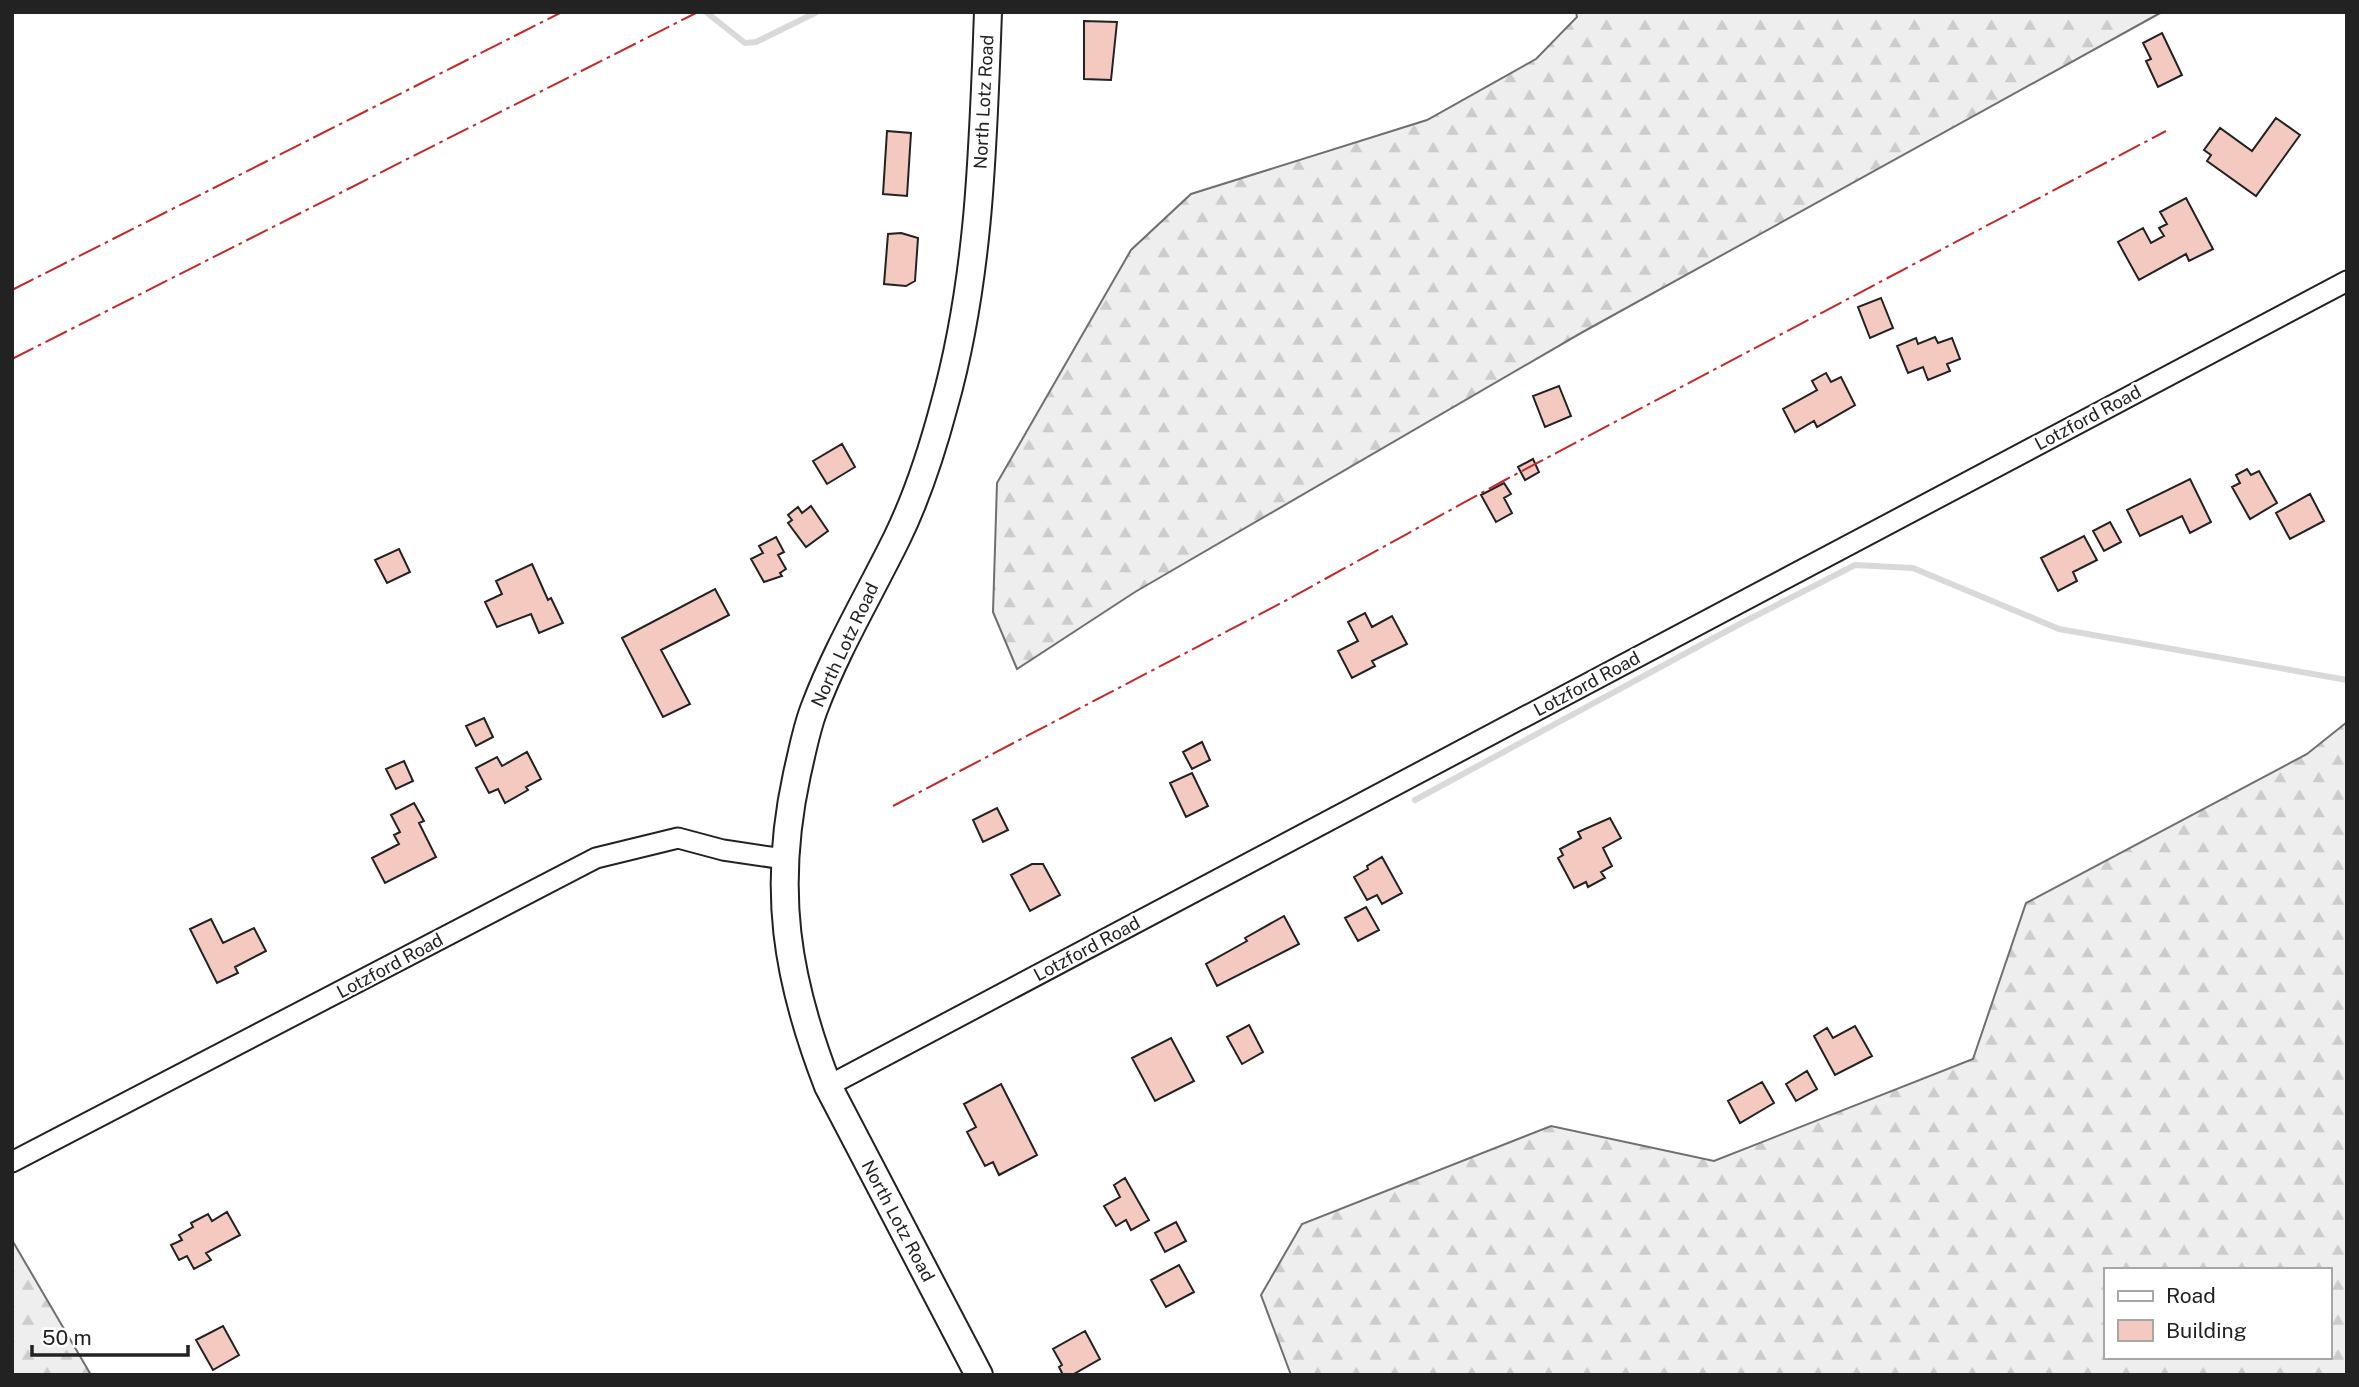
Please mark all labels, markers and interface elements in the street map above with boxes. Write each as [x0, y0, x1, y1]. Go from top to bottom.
street label: North Lotz Road [969, 34, 998, 170]
street label: Lotzford Road [2031, 381, 2144, 454]
street label: North Lotz Road [807, 579, 883, 710]
street label: Lotzford Road [1530, 647, 1643, 720]
street label: Lotzford Road [1030, 912, 1143, 985]
street label: Lotzford Road [333, 929, 446, 1002]
street label: North Lotz Road [858, 1156, 939, 1285]
legend [2104, 1268, 2331, 1359]
text: Road [2166, 1283, 2216, 1308]
scale bar [32, 1314, 187, 1358]
text: Building [2166, 1318, 2247, 1343]
text: 50 m [42, 1325, 92, 1350]

